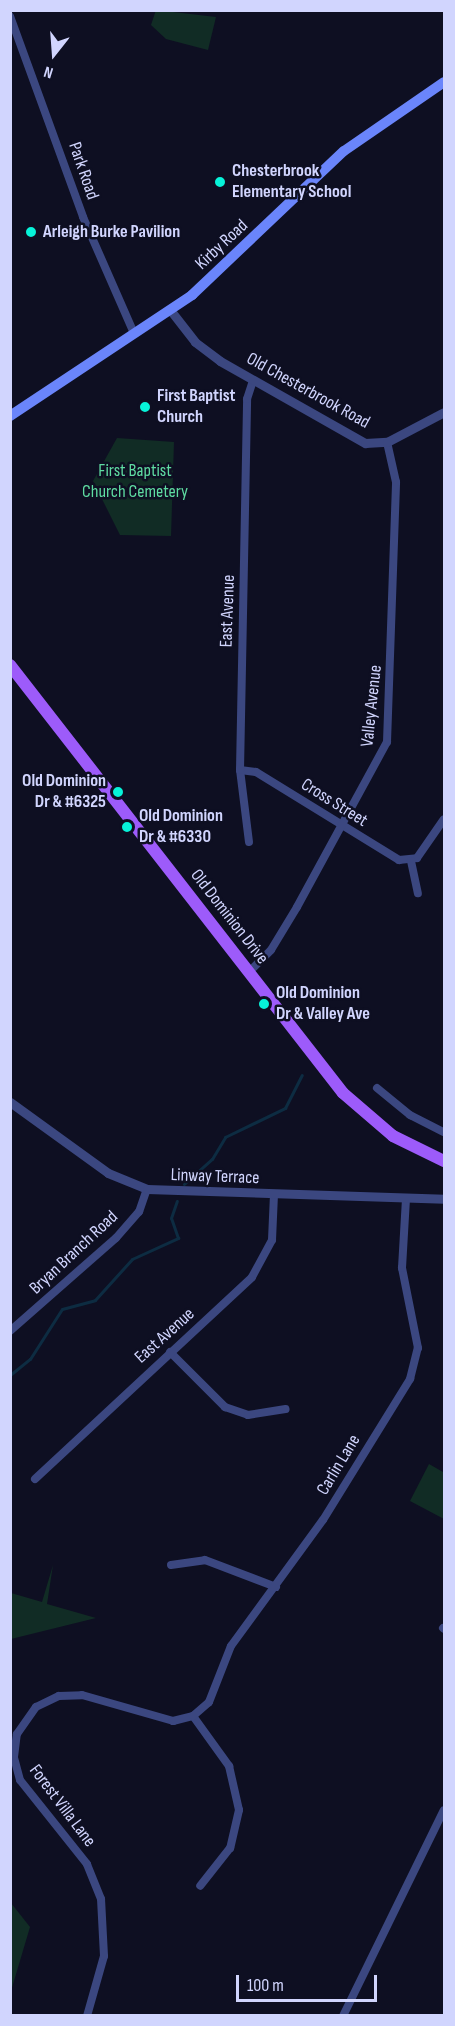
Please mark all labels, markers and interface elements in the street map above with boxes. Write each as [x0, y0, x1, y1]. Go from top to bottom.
north arrow [24, 24, 84, 84]
text: N [42, 61, 55, 82]
street label: Park Road [63, 140, 103, 202]
place label: Chesterbrook Elementary School [232, 161, 351, 204]
marker: Chesterbrook Elementary School [213, 175, 227, 189]
street label: Kirby Road [191, 215, 253, 275]
place label: Arleigh Burke Pavilion [43, 221, 180, 243]
marker: Arleigh Burke Pavilion [24, 225, 38, 239]
street label: Old Chesterbrook Road [243, 348, 373, 434]
place label: First Baptist Church [157, 386, 235, 428]
marker: First Baptist Church [138, 400, 152, 414]
park label: First Baptist Church Cemetery [82, 461, 188, 504]
street label: East Avenue [216, 574, 240, 648]
street label: Valley Avenue [357, 664, 387, 748]
place label: Old Dominion Dr & #6325 [22, 771, 106, 814]
street label: Cross Street [297, 774, 371, 832]
marker: Old Dominion Dr & #6325 [111, 785, 125, 799]
place label: Old Dominion Dr & #6330 [139, 806, 223, 848]
marker: Old Dominion Dr & #6330 [120, 820, 134, 834]
street label: Old Dominion Drive [185, 865, 273, 969]
place label: Old Dominion Dr & Valley Ave [276, 983, 370, 1026]
marker: Old Dominion Dr & Valley Ave [257, 997, 271, 1011]
street label: Linway Terrace [170, 1165, 260, 1189]
street label: Bryan Branch Road [25, 1207, 123, 1299]
street label: East Avenue [131, 1304, 199, 1368]
street label: Carlin Lane [313, 1431, 365, 1499]
street label: Forest Villa Lane [24, 1761, 100, 1851]
scale bar [239, 1963, 380, 2001]
text: 100 m [247, 1975, 284, 1996]

